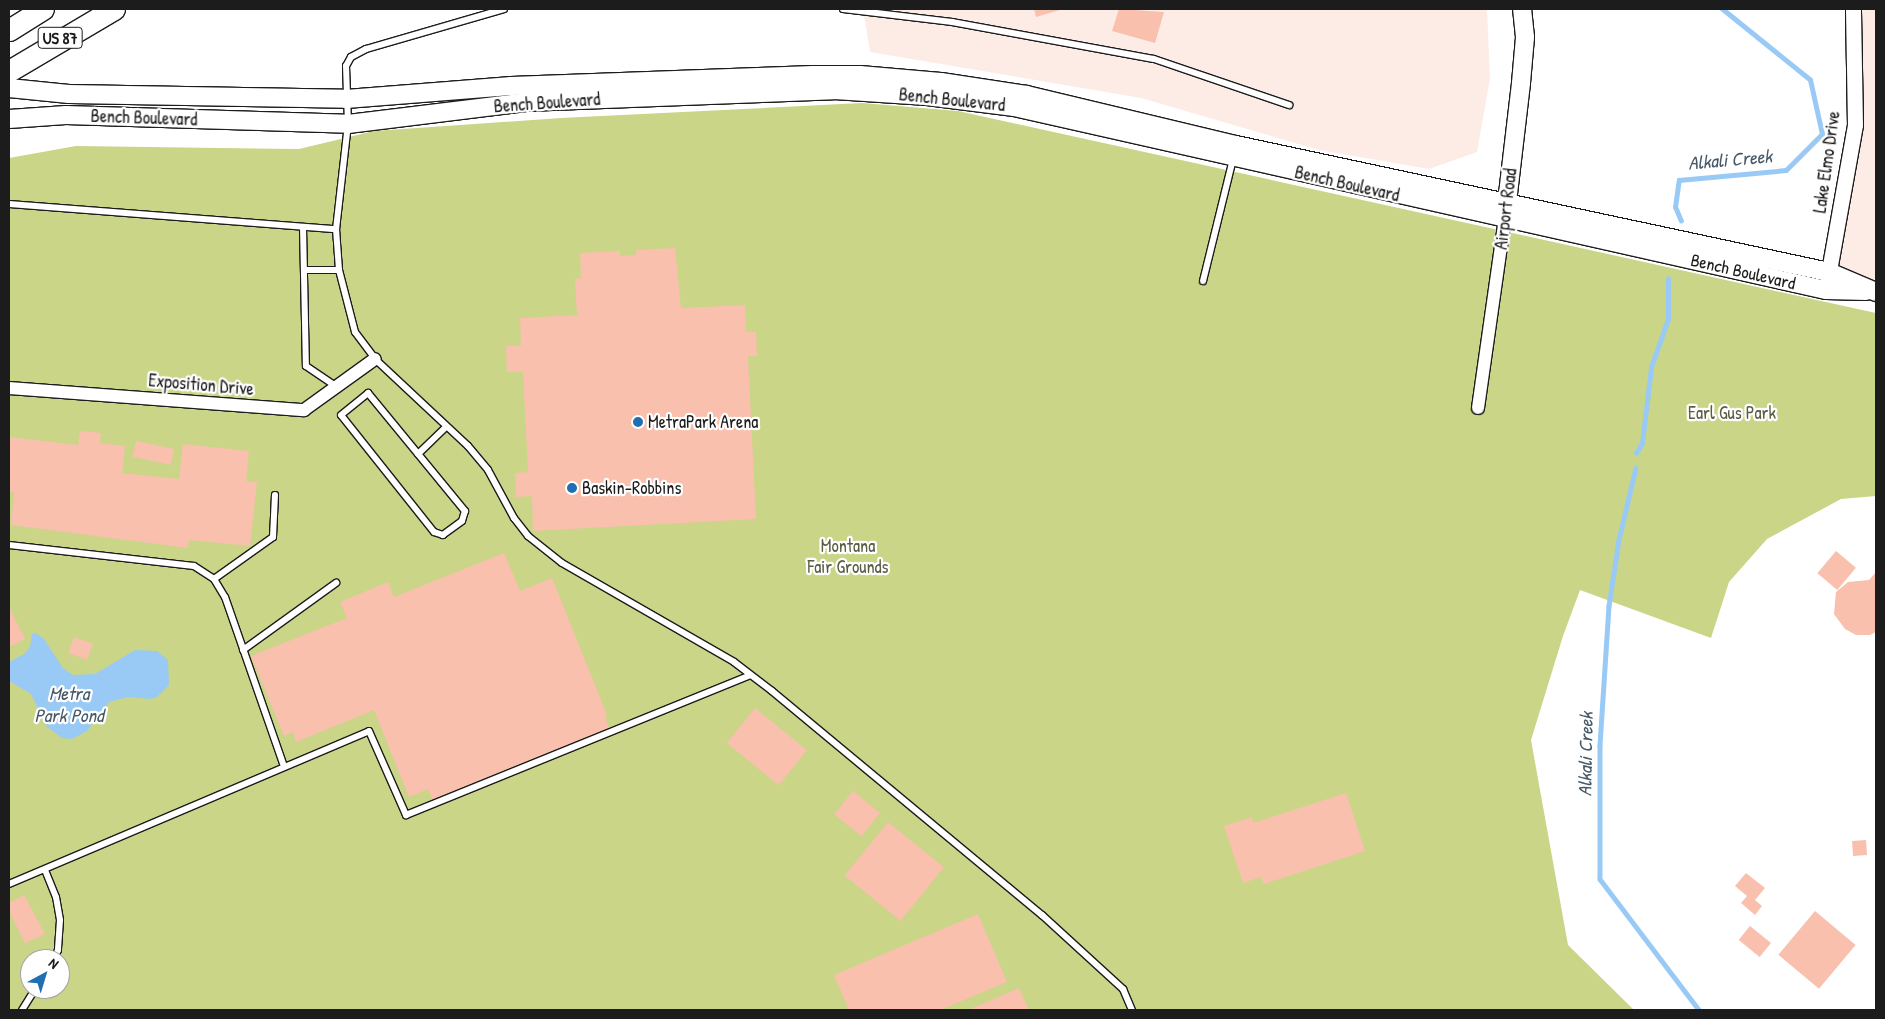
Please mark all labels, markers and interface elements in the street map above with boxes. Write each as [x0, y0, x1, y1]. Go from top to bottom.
road number: US 87 [38, 24, 82, 52]
street label: Bench Boulevard [898, 84, 1006, 116]
street label: Bench Boulevard [493, 88, 601, 118]
street label: Bench Boulevard [90, 105, 198, 131]
street label: Lake Elmo Drive [1809, 110, 1845, 214]
water label: Alkali Creek [1687, 145, 1773, 175]
street label: Bench Boulevard [1293, 161, 1401, 207]
street label: Airport Road [1490, 167, 1522, 251]
street label: Bench Boulevard [1689, 249, 1797, 295]
street label: Exposition Drive [147, 370, 255, 400]
park label: Earl Gus Park [1688, 402, 1776, 424]
place label: MetraPark Arena [648, 411, 758, 433]
marker: MetraPark Arena [632, 416, 644, 428]
place label: Baskin-Robbins [582, 477, 681, 499]
marker: Baskin-Robbins [566, 482, 578, 494]
park label: Montana Fair Grounds [807, 536, 889, 578]
water label: Metra Park Pond [35, 683, 103, 727]
water label: Alkali Creek [1574, 712, 1598, 796]
north arrow [20, 949, 70, 999]
text: N [45, 953, 63, 972]

